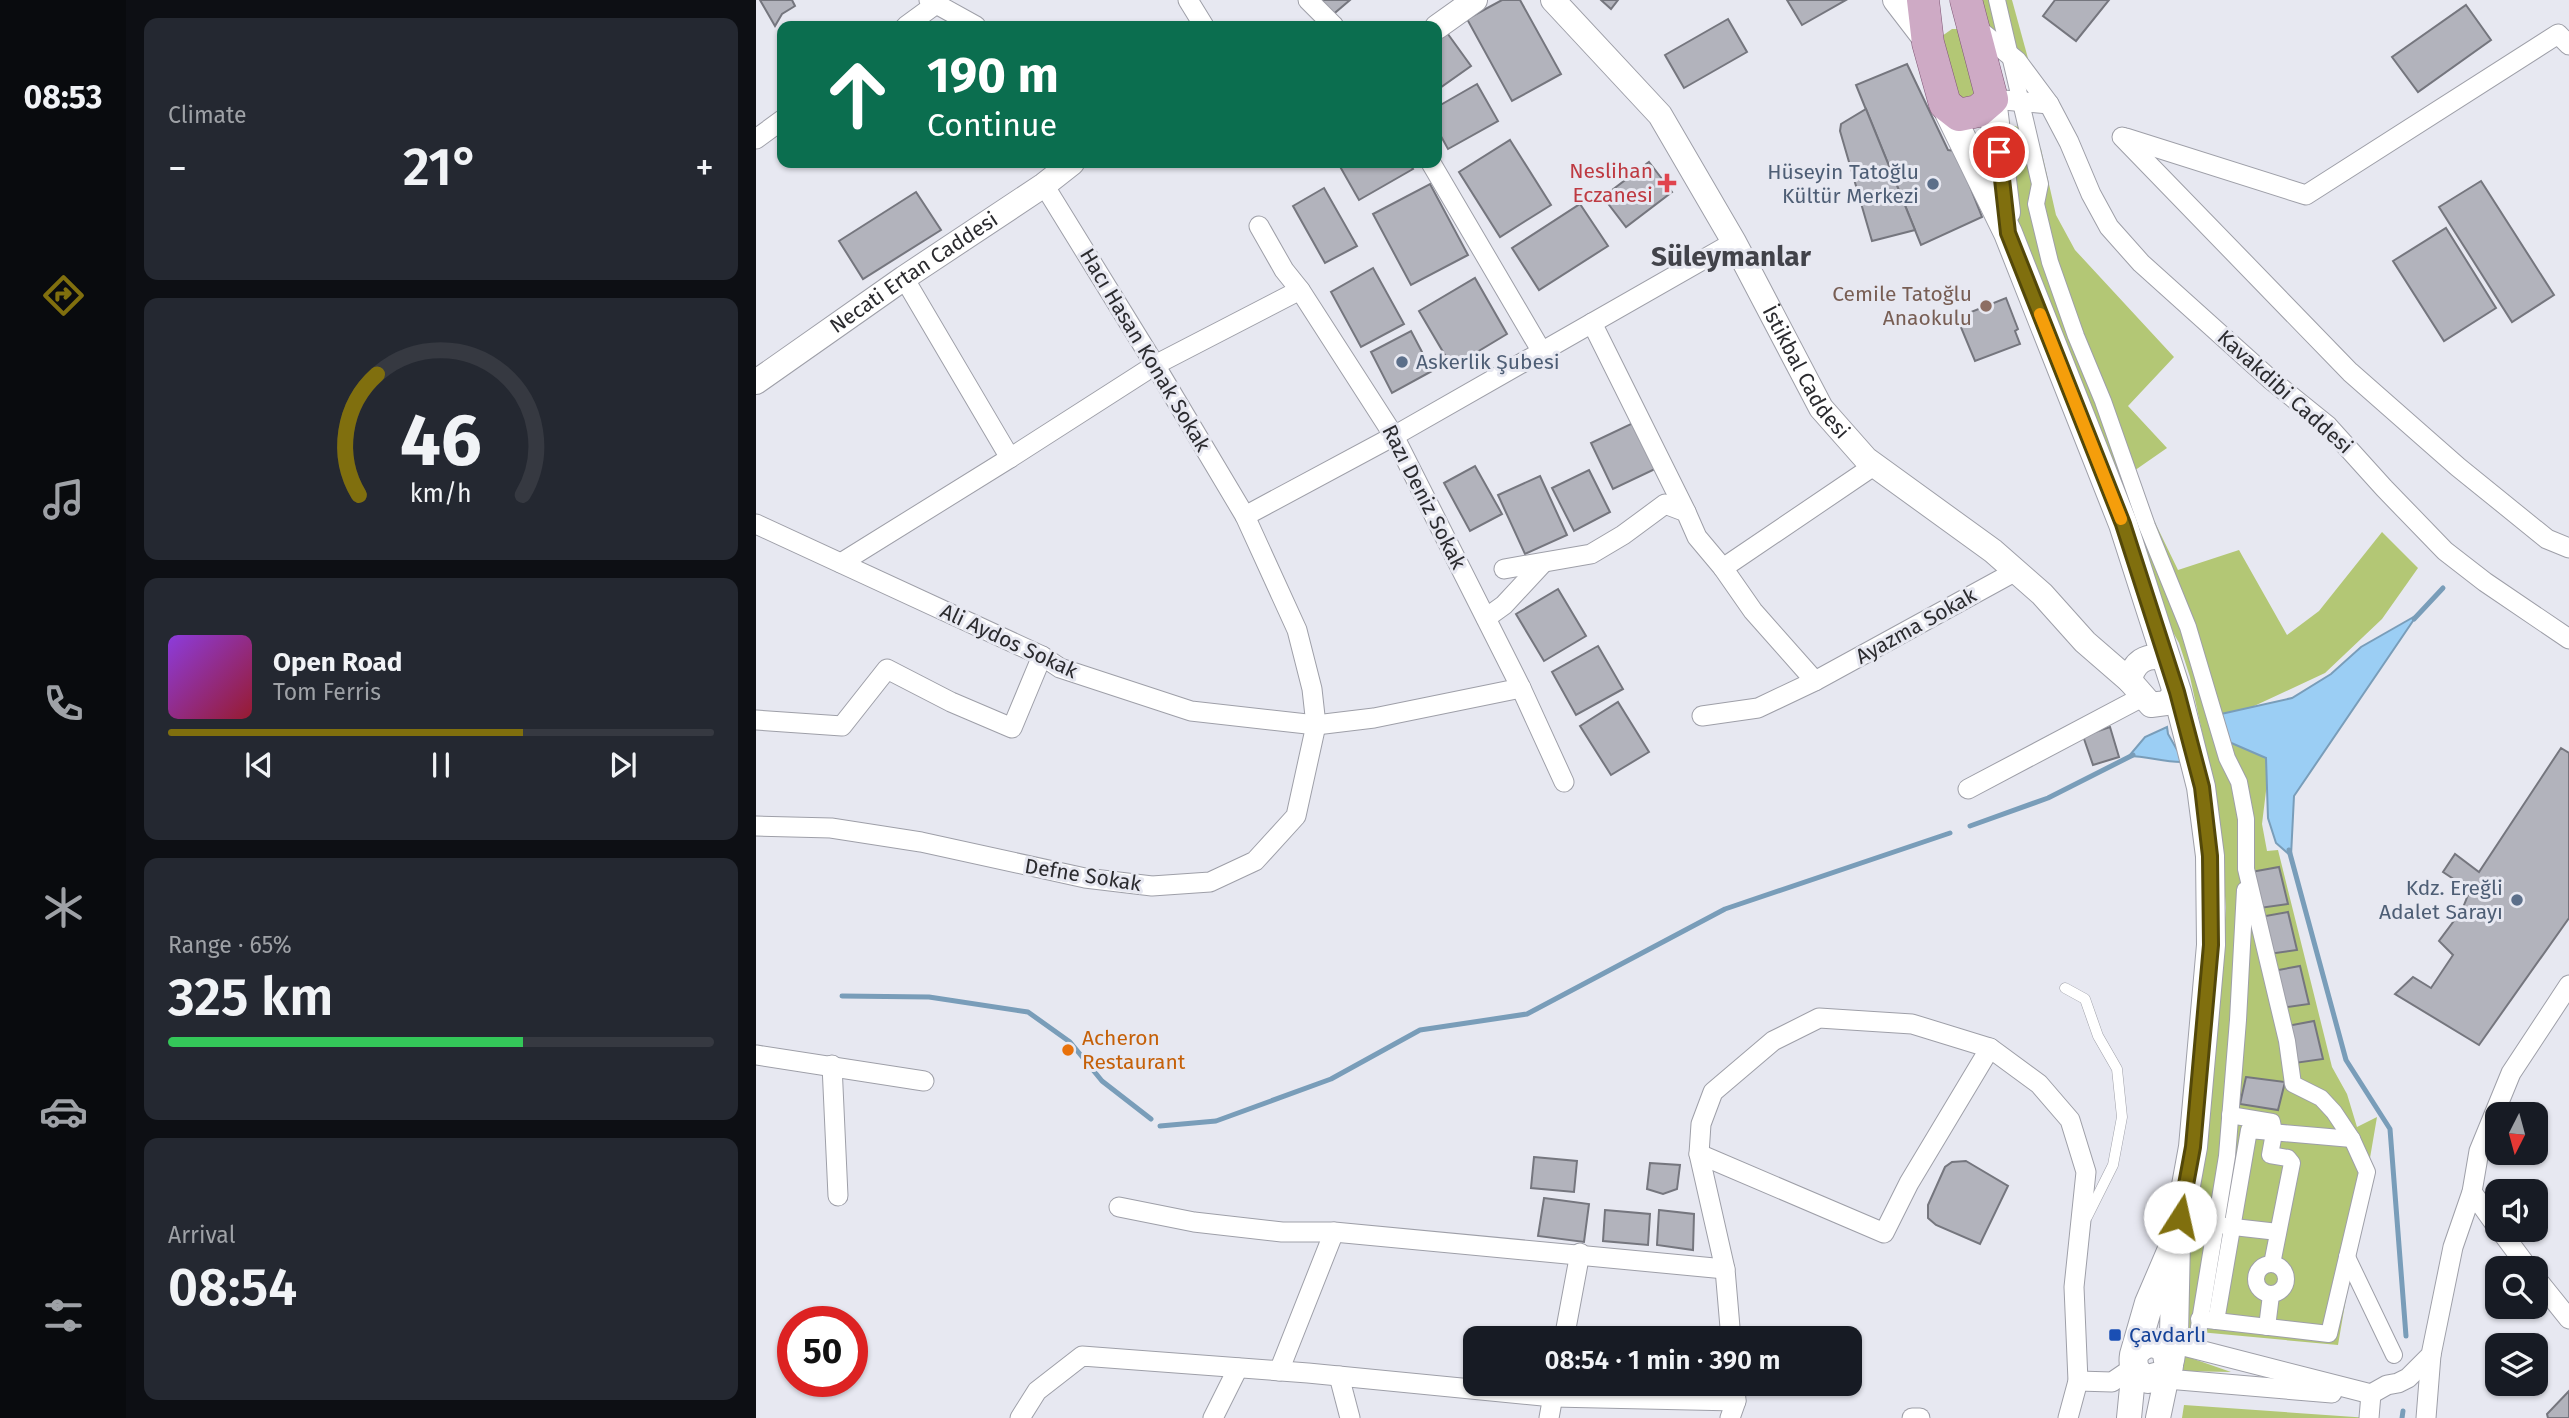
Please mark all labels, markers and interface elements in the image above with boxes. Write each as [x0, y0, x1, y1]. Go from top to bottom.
text: 190 m [927, 46, 1059, 105]
icon: ahead [812, 49, 903, 140]
text: 08:53 [24, 78, 102, 116]
text: Climate [168, 101, 247, 129]
text: Continue [927, 106, 1057, 144]
pin [1969, 122, 2029, 182]
icon: arrive [1980, 133, 2018, 171]
text: 21° [403, 136, 479, 199]
text: − [168, 145, 187, 191]
text: + [695, 145, 714, 191]
place label: Neslihan Eczanesi [1569, 158, 1653, 208]
place label: Hüseyin Tatoğlu Kültür Merkezi [1767, 159, 1919, 209]
marker: Neslihan Eczanesi [1659, 175, 1675, 191]
marker: Hüseyin Tatoğlu Kültür Merkezi [1925, 176, 1941, 192]
street label: Necati Ertan Caddesi [825, 206, 1003, 339]
district label: Süleymanlar [1651, 240, 1812, 273]
street label: Hacı Hasan Konak Sokak [1074, 244, 1216, 456]
icon: directions [39, 271, 88, 320]
place label: Cemile Tatoğlu Anaokulu [1832, 281, 1972, 331]
marker: Cemile Tatoğlu Anaokulu [1978, 298, 1994, 314]
street label: İstikbal Caddesi [1757, 301, 1855, 444]
street label: Kavakdibi Caddesi [2212, 324, 2358, 460]
place label: Askerlik Şubesi [1416, 349, 1560, 375]
marker: Askerlik Şubesi [1394, 354, 1410, 370]
text: 46 [400, 397, 482, 484]
street label: Razı Deniz Sokak [1376, 420, 1472, 574]
icon: music [39, 475, 88, 524]
text: km/h [410, 479, 472, 509]
street label: Ayazma Sokak [1851, 582, 1981, 670]
street label: Ali Aydos Sokak [936, 598, 1082, 684]
text: Open Road [273, 647, 402, 678]
text: Tom Ferris [273, 678, 381, 706]
icon: phone [39, 679, 88, 728]
icon: previous [240, 746, 278, 784]
icon: pause [422, 746, 460, 784]
icon: next [604, 746, 642, 784]
street label: Defne Sokak [1023, 853, 1143, 897]
place label: Kdz. Ereğli Adalet Sarayı [2379, 875, 2503, 925]
icon: climate [39, 883, 88, 932]
marker: Kdz. Ereğli Adalet Sarayı [2509, 892, 2525, 908]
text: Range · 65% [168, 931, 292, 959]
text: 325 km [168, 966, 333, 1029]
place label: Acheron Restaurant [1082, 1025, 1186, 1075]
marker: Acheron Restaurant [1060, 1042, 1076, 1058]
icon: car [39, 1087, 88, 1136]
north arrow [2485, 1102, 2548, 1166]
map controls [2485, 1102, 2548, 1396]
button: sound [2485, 1179, 2548, 1242]
position arrow [2143, 1180, 2217, 1254]
text: Arrival [168, 1221, 235, 1249]
text: 08:54 [168, 1256, 297, 1319]
button: search [2485, 1256, 2548, 1319]
icon: filters [39, 1291, 88, 1340]
speed limit sign: 50 [777, 1306, 868, 1397]
place label: Çavdarlı [2129, 1322, 2206, 1348]
marker: Çavdarlı [2107, 1327, 2123, 1343]
button: layers [2485, 1333, 2548, 1396]
text: 08:54 · 1 min · 390 m [1545, 1345, 1780, 1376]

